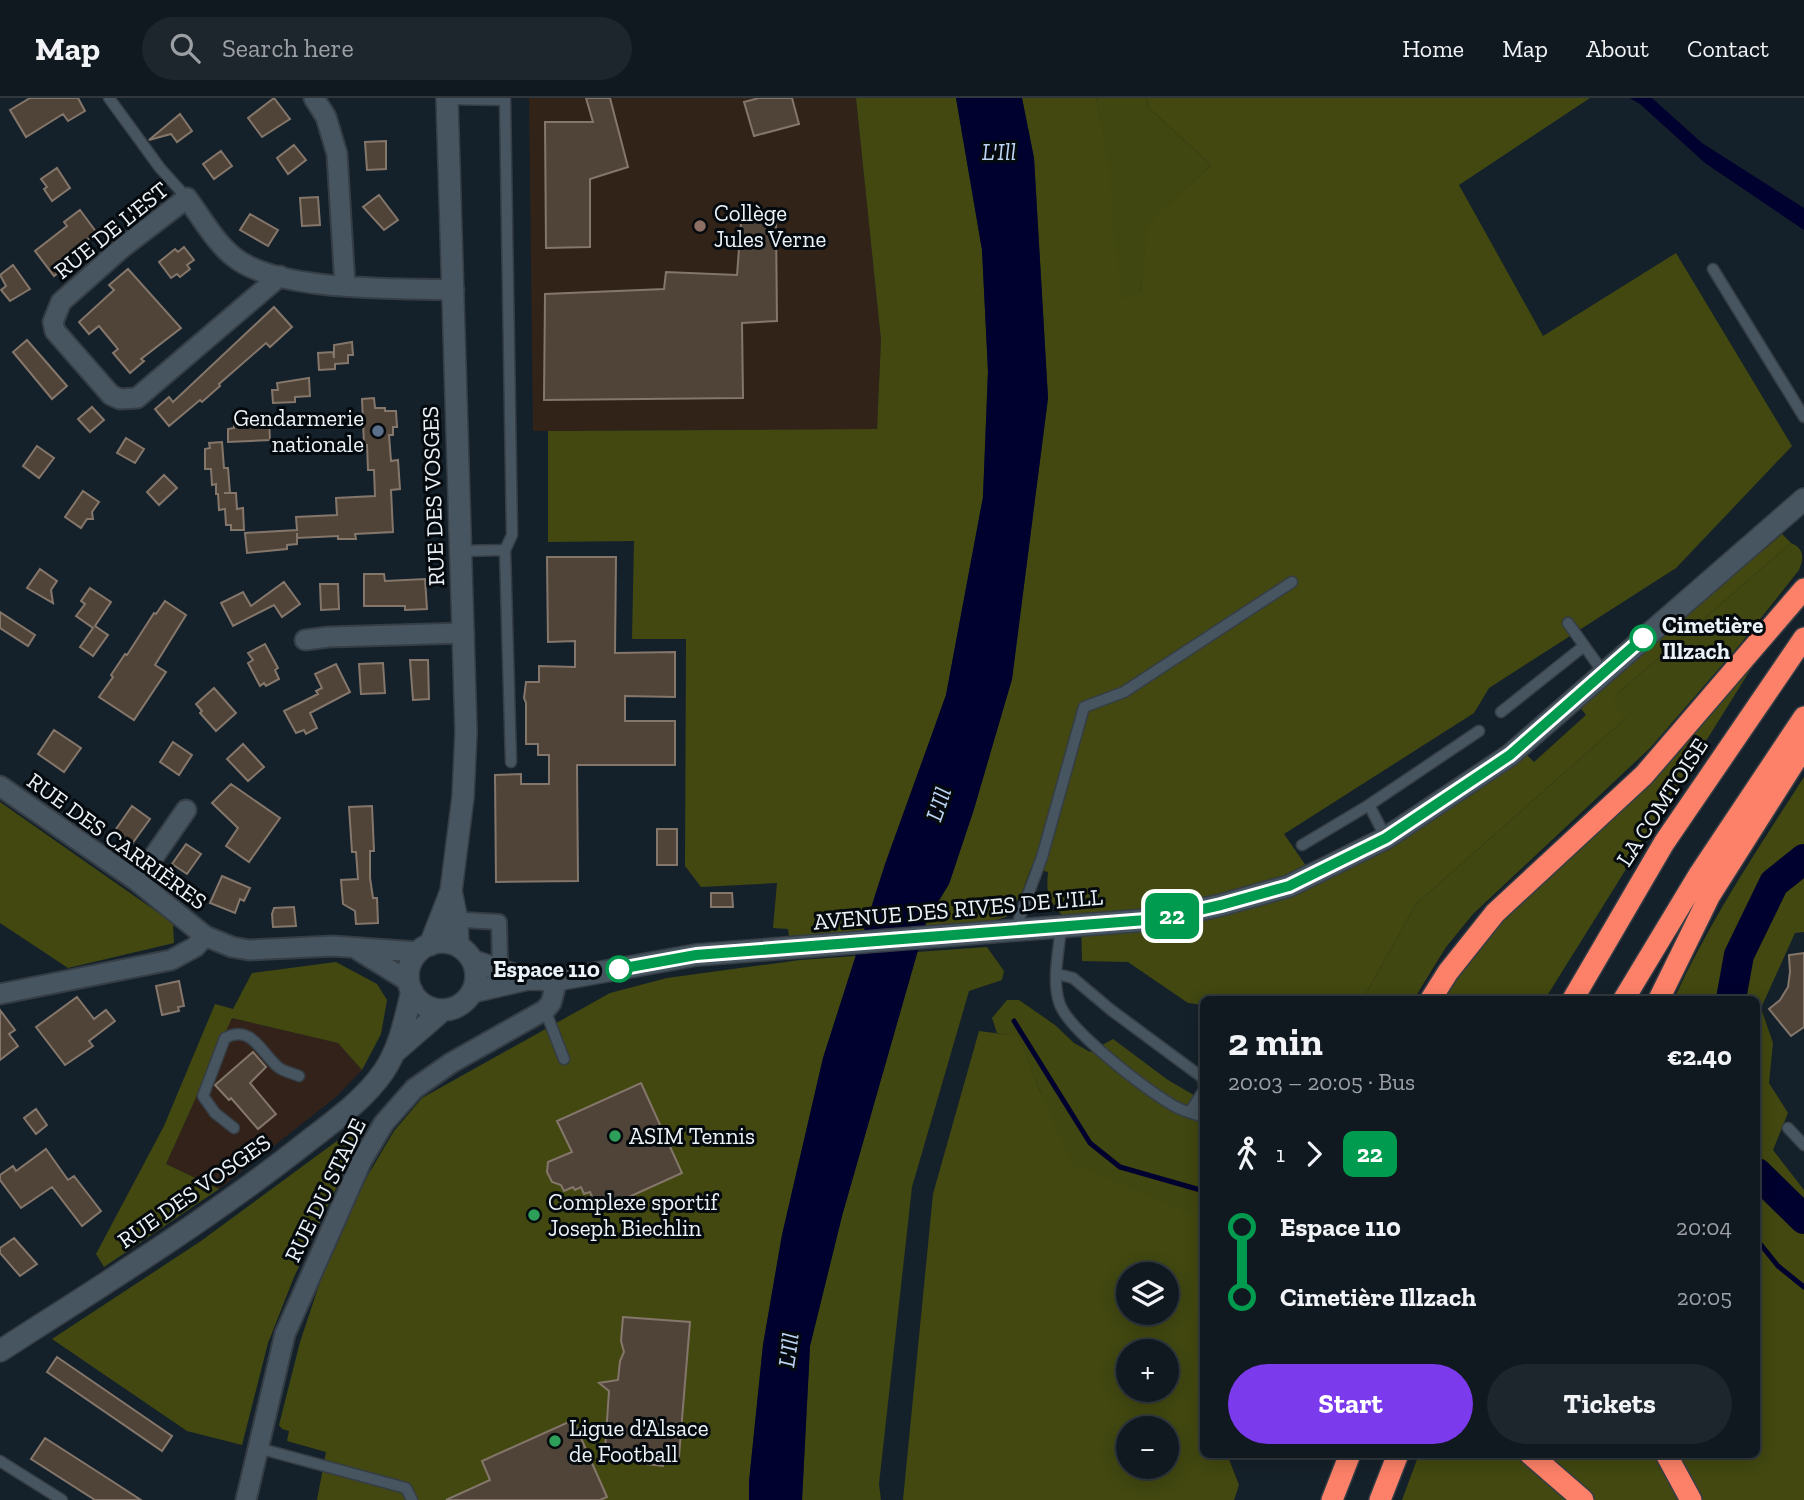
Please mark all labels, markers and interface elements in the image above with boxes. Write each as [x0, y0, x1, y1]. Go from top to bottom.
search box [142, 17, 632, 80]
text: Map [35, 29, 100, 68]
icon: search [166, 29, 204, 67]
text: Search here [222, 32, 354, 64]
text: Home [1402, 34, 1464, 63]
text: Map [1502, 34, 1548, 63]
text: About [1586, 34, 1649, 63]
text: Contact [1687, 34, 1769, 63]
water label: L'Ill [982, 137, 1016, 166]
street label: RUE DE L'EST [48, 175, 174, 285]
place label: Collège Jules Verne [714, 199, 826, 253]
marker: Collège Jules Verne [692, 218, 708, 234]
place label: Gendarmerie nationale [233, 404, 364, 458]
street label: RUE DES VOSGES [416, 405, 450, 587]
marker: Gendarmerie nationale [370, 423, 386, 439]
place label: Cimetière Illzach [1662, 611, 1763, 665]
marker: Cimetière Illzach [1630, 625, 1656, 651]
street label: LA COMTOISE [1610, 733, 1714, 871]
street label: RUE DES CARRIÈRES [22, 766, 212, 916]
water label: L'Ill [919, 783, 957, 825]
street label: AVENUE DES RIVES DE L'ILL [812, 882, 1104, 936]
line badge: 22 [1140, 893, 1204, 939]
text: 22 [1159, 901, 1185, 930]
place label: Espace 110 [493, 955, 600, 983]
marker: Espace 110 [606, 956, 632, 982]
text: 2 min [1228, 1019, 1323, 1065]
text: €2.40 [1667, 1040, 1732, 1072]
text: 20:03 – 20:05 · Bus [1228, 1068, 1415, 1096]
street label: RUE DU STADE [278, 1114, 372, 1266]
place label: ASIM Tennis [629, 1122, 755, 1150]
street label: RUE DES VOSGES [112, 1128, 276, 1254]
marker: ASIM Tennis [607, 1128, 623, 1144]
icon: walk [1228, 1135, 1266, 1173]
icon: forward [1295, 1135, 1333, 1173]
text: 22 [1357, 1139, 1383, 1168]
text: 1 [1276, 1140, 1285, 1168]
place label: Complexe sportif Joseph Biechlin [548, 1188, 719, 1242]
marker: Complexe sportif Joseph Biechlin [526, 1207, 542, 1223]
text: Espace 110 [1280, 1211, 1401, 1243]
text: 20:04 [1676, 1213, 1732, 1241]
map controls [1116, 1262, 1179, 1479]
button: layers [1116, 1262, 1179, 1325]
text: Cimetière Illzach [1280, 1281, 1476, 1313]
text: 20:05 [1677, 1283, 1732, 1311]
water label: L'Ill [771, 1331, 805, 1369]
button: + [1116, 1339, 1179, 1402]
button: Start [1228, 1364, 1473, 1444]
button: Tickets [1487, 1364, 1732, 1444]
place label: Ligue d'Alsace de Football [569, 1414, 709, 1468]
button: − [1116, 1416, 1179, 1479]
marker: Ligue d'Alsace de Football [547, 1433, 563, 1449]

